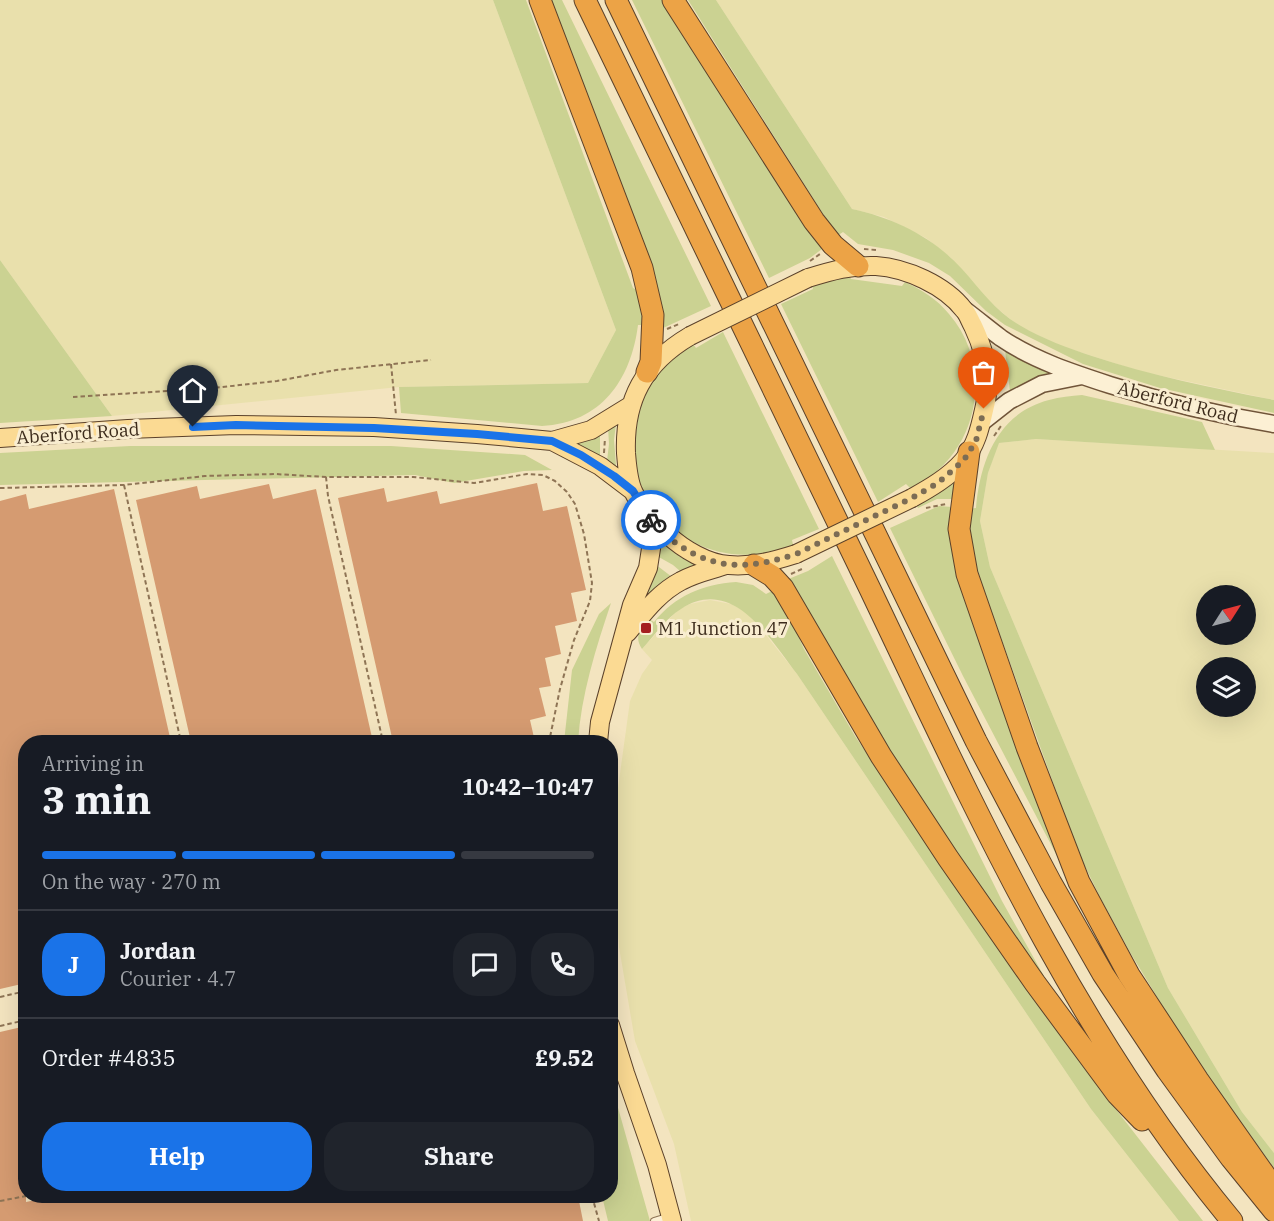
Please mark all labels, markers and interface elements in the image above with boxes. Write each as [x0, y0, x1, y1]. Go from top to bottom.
pin [958, 347, 1009, 409]
icon: bag [967, 356, 1000, 389]
pin [167, 365, 218, 427]
icon: home [176, 374, 209, 407]
street label: Aberford Road [1115, 376, 1241, 428]
street label: Aberford Road [16, 417, 140, 449]
courier [621, 490, 681, 550]
icon: bike [635, 504, 668, 537]
north arrow [1196, 585, 1256, 645]
map controls [1196, 585, 1256, 717]
place label: M1 Junction 47 [658, 617, 788, 640]
marker: M1 Junction 47 [639, 621, 653, 635]
button: layers [1196, 657, 1256, 717]
text: Arriving in [42, 750, 144, 777]
text: 10:42–10:47 [462, 772, 594, 801]
text: 3 min [42, 774, 151, 825]
text: On the way · 270 m [42, 868, 221, 895]
button: chat [453, 933, 516, 996]
button: phone [531, 933, 594, 996]
text: Jordan [120, 936, 196, 965]
text: J [68, 950, 79, 979]
text: Courier · 4.7 [120, 965, 236, 992]
text: Order #4835 [42, 1043, 176, 1072]
text: £9.52 [535, 1043, 594, 1072]
button: Help [42, 1122, 312, 1191]
button: Share [324, 1122, 594, 1191]

